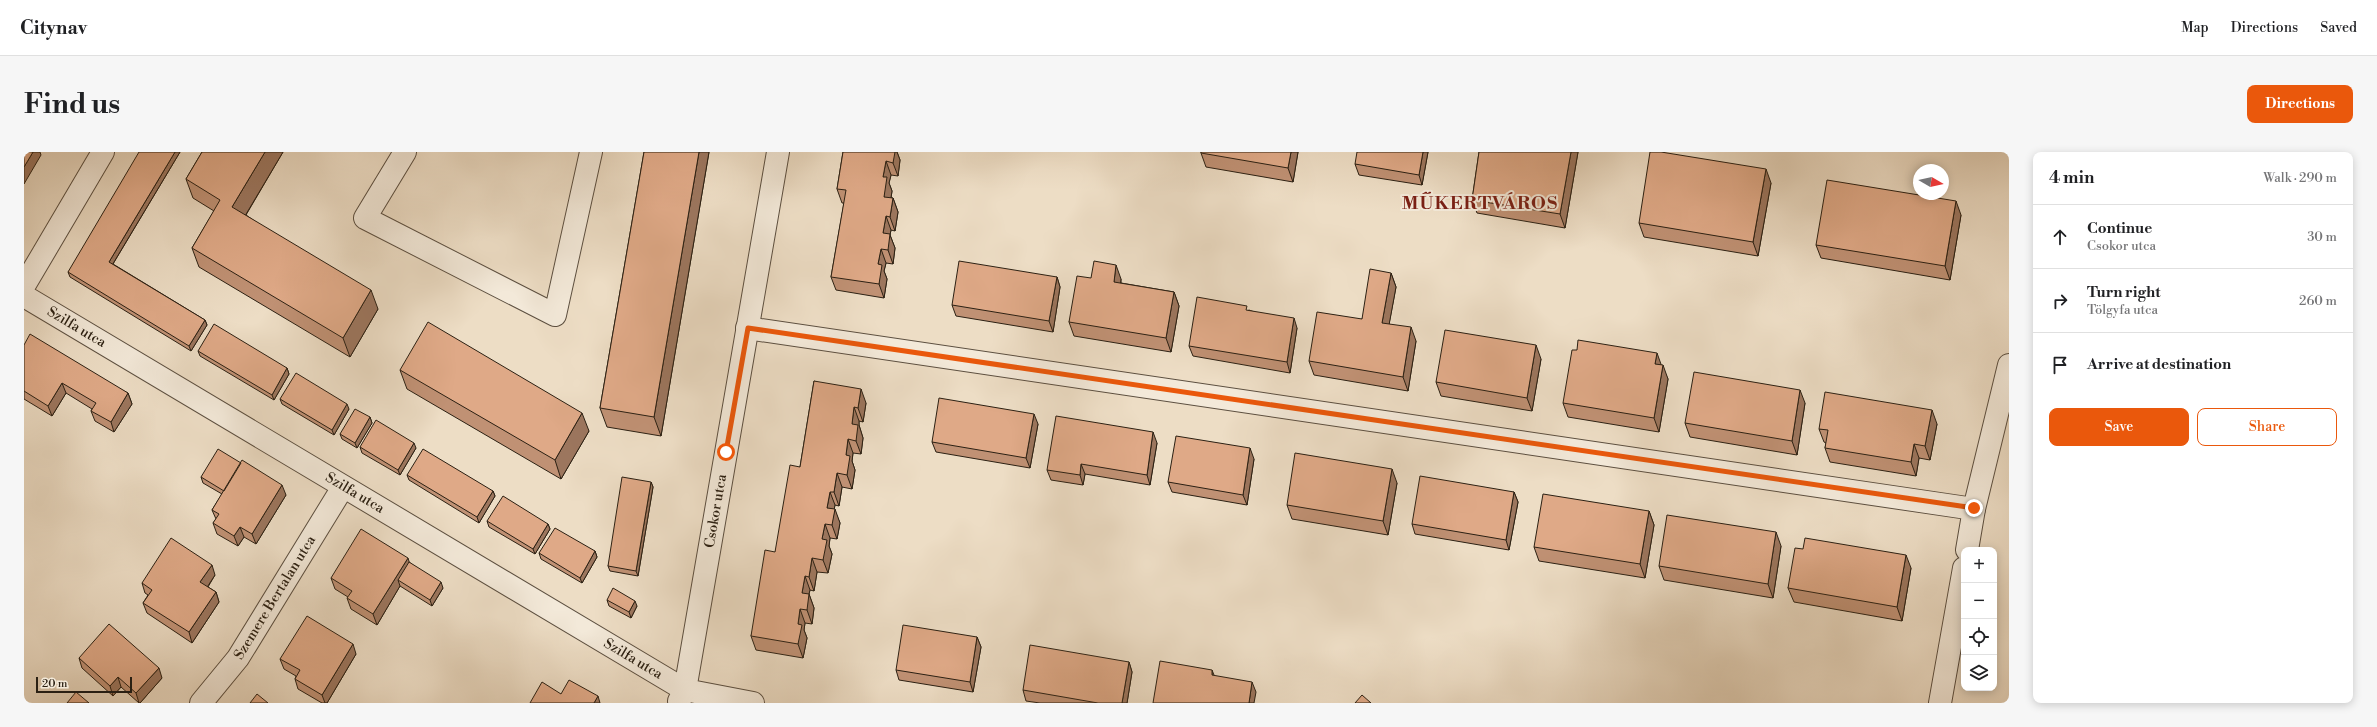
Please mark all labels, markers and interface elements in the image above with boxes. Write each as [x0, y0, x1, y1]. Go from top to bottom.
text: Citynav [20, 16, 87, 40]
text: Map [2181, 19, 2209, 37]
text: Directions [2231, 19, 2298, 37]
text: Saved [2320, 19, 2357, 37]
button: Directions [2247, 85, 2353, 123]
text: Find us [24, 87, 120, 122]
north arrow [1913, 164, 1949, 200]
text: 4 min [2049, 167, 2094, 189]
text: Walk · 290 m [2263, 170, 2337, 186]
district label: MŰKERTVÁROS [1402, 191, 1558, 215]
text: Continue [2087, 219, 2152, 238]
icon: ahead [2049, 226, 2071, 248]
text: 30 m [2307, 229, 2337, 245]
text: Csokor utca [2087, 238, 2156, 254]
text: Turn right [2087, 283, 2161, 302]
icon: right [2049, 290, 2071, 312]
text: 260 m [2299, 293, 2337, 309]
text: Tölgyfa utca [2087, 302, 2158, 318]
street label: Szilfa utca [44, 303, 110, 352]
icon: arrive [2049, 354, 2071, 376]
text: Arrive at destination [2087, 355, 2231, 374]
button: Save [2049, 408, 2189, 446]
button: Share [2197, 408, 2337, 446]
route start [717, 443, 735, 461]
street label: Szilfa utca [322, 469, 388, 518]
street label: Csokor utca [701, 472, 731, 549]
route end [1965, 499, 1983, 517]
street label: Szemere Bertalan utca [230, 532, 320, 663]
map controls [1961, 547, 1997, 691]
button: + [1961, 547, 1997, 583]
button: − [1961, 583, 1997, 619]
button: locate [1961, 619, 1997, 655]
street label: Szilfa utca [600, 634, 667, 684]
button: layers [1961, 655, 1997, 691]
scale bar [36, 675, 132, 694]
text: 20 m [42, 677, 67, 691]

